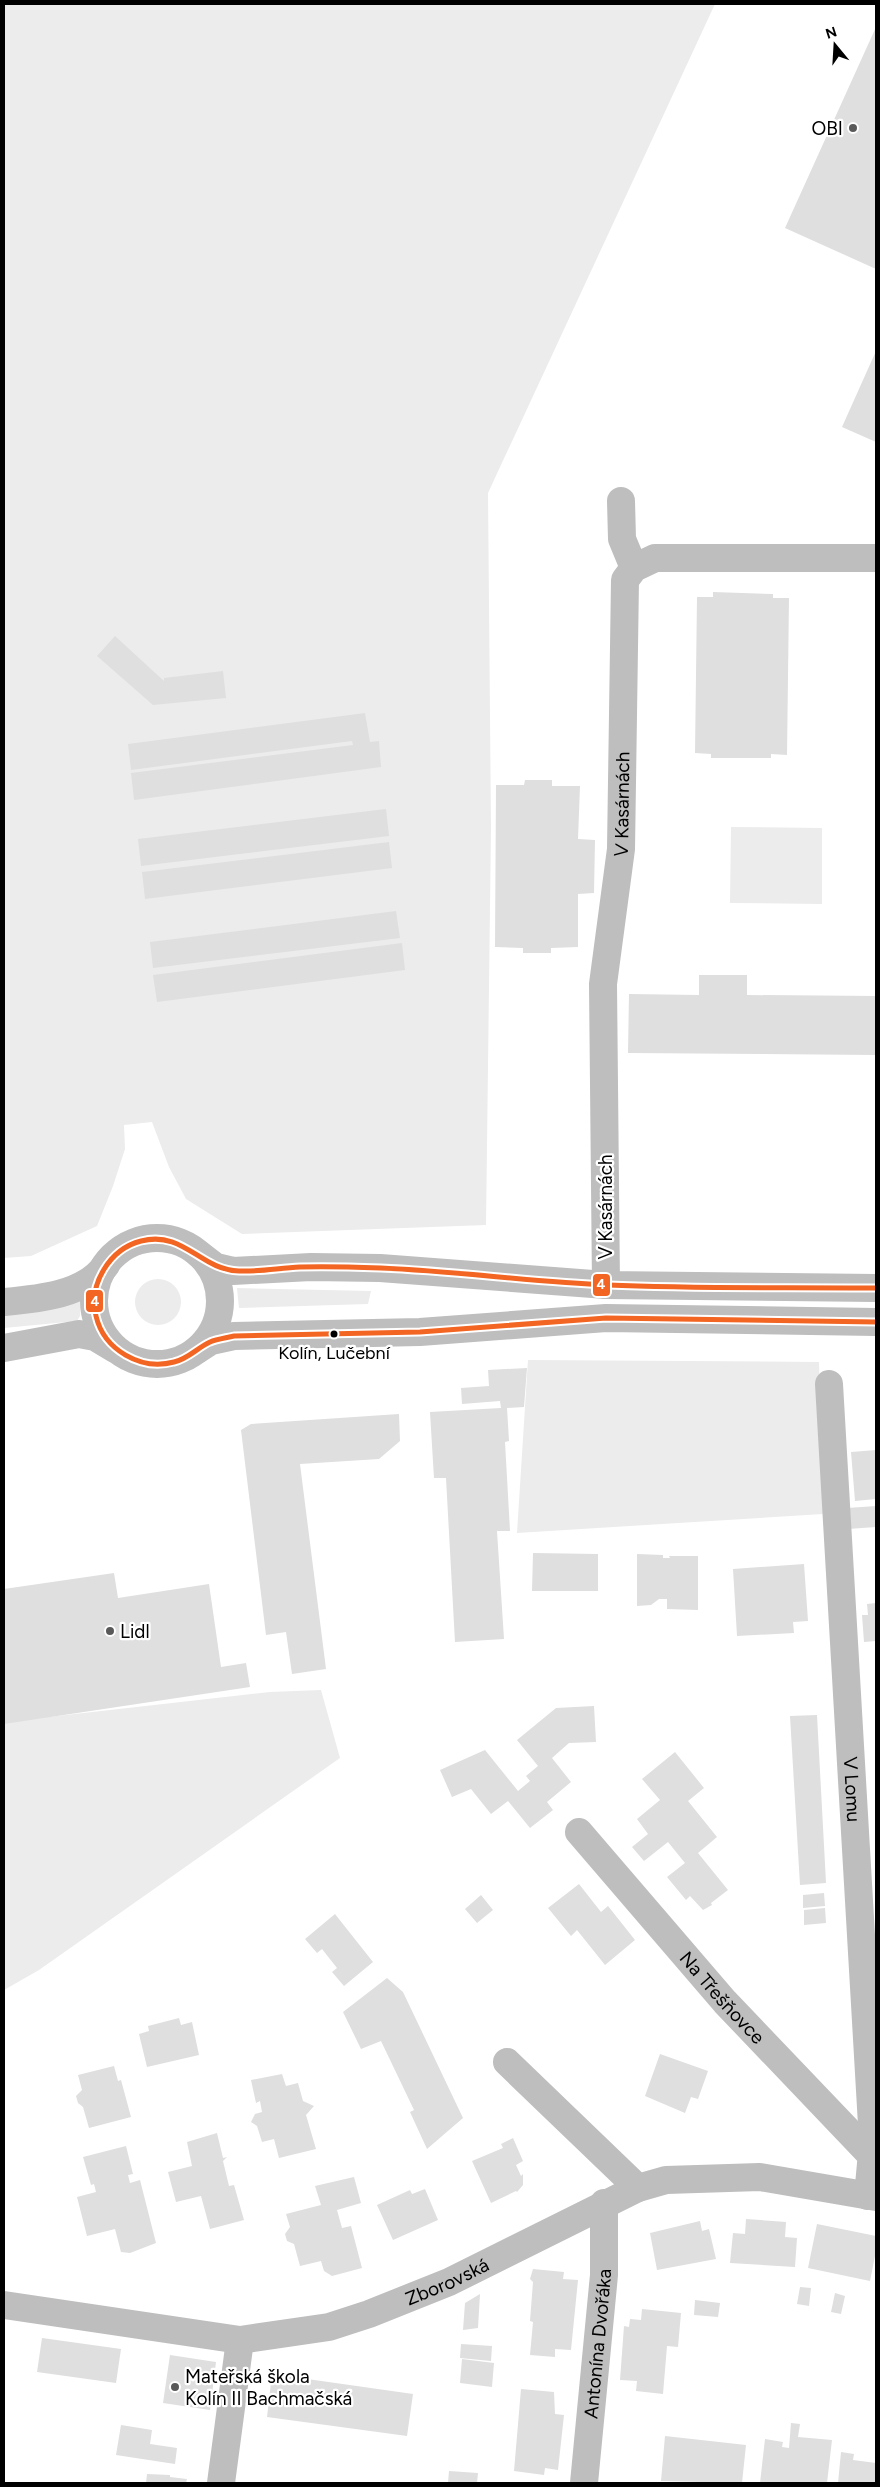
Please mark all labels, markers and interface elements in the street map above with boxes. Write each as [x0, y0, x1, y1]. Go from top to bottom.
north arrow [810, 20, 860, 70]
text: N [823, 23, 839, 43]
place label: OBI [811, 117, 843, 140]
marker: OBI [847, 122, 859, 134]
street label: V Kasárnách [609, 751, 634, 858]
street label: V Kasárnách [594, 1154, 617, 1260]
line badge: 4 [592, 1273, 611, 1297]
text: 4 [597, 1276, 606, 1293]
line badge: 4 [85, 1289, 104, 1313]
text: 4 [91, 1293, 100, 1310]
marker: Kolín, Lučební [329, 1329, 339, 1339]
place label: Kolín, Lučební [278, 1342, 391, 1364]
place label: Lidl [120, 1620, 150, 1643]
marker: Lidl [104, 1625, 116, 1637]
street label: V Lomu [839, 1756, 865, 1823]
street label: Na Třešňovce [675, 1947, 770, 2049]
street label: Zborovská [402, 2253, 493, 2310]
street label: Antonína Dvořáka [579, 2269, 616, 2420]
place label: Mateřská škola Kolín II Bachmačská [185, 2365, 352, 2410]
marker: Mateřská škola Kolín II Bachmačská [169, 2381, 181, 2393]

